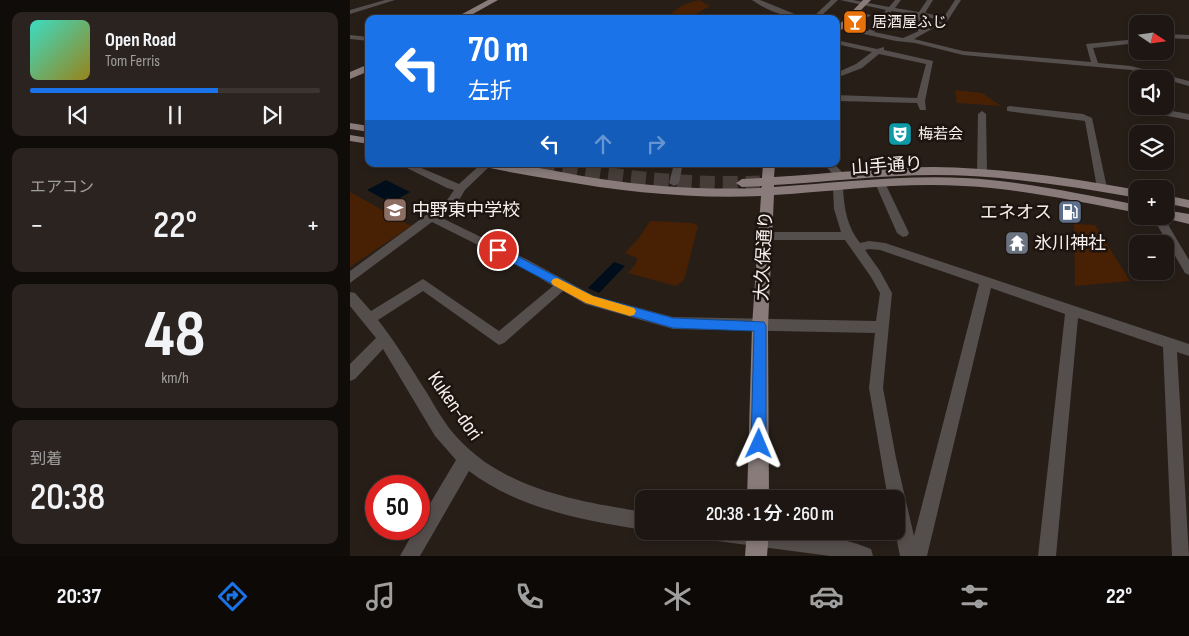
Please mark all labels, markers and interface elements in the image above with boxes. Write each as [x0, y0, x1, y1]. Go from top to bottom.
bar icon: 居酒屋ふじ [842, 9, 868, 35]
place label: 居酒屋ふじ [872, 13, 947, 32]
north arrow [1129, 15, 1174, 60]
map controls [1129, 15, 1174, 280]
text: Open Road [105, 29, 176, 52]
text: 70 m [468, 29, 528, 72]
icon: left [385, 35, 450, 100]
text: Tom Ferris [105, 52, 160, 71]
button: sound [1129, 70, 1174, 115]
text: 左折 [468, 78, 512, 105]
icon: previous [64, 101, 92, 129]
icon: pause [161, 101, 189, 129]
icon: next [258, 101, 286, 129]
theatre icon: 梅若会 [887, 121, 913, 147]
place label: 梅若会 [918, 125, 963, 144]
button: layers [1129, 125, 1174, 170]
icon: left [536, 130, 564, 158]
icon: ahead [589, 130, 617, 158]
icon: right [642, 130, 670, 158]
street label: 山手通り [850, 153, 924, 179]
text: エアコン [30, 178, 94, 197]
button: + [1129, 180, 1174, 225]
school or university icon: 中野東中学校 [382, 197, 408, 223]
fuel station icon: エネオス [1057, 199, 1083, 225]
place label: 中野東中学校 [412, 200, 520, 221]
place label: エネオス [980, 202, 1052, 223]
text: 22° [153, 203, 197, 248]
text: − [30, 209, 44, 242]
text: + [306, 209, 320, 242]
street label: 大久保通り [751, 211, 777, 301]
pin [477, 229, 519, 271]
temple icon: 氷川神社 [1004, 230, 1030, 256]
place label: 氷川神社 [1034, 233, 1106, 254]
button: − [1129, 235, 1174, 280]
icon: arrive [484, 236, 512, 264]
text: 48 [145, 297, 206, 375]
street label: Kuken-dori [422, 367, 488, 445]
text: km/h [161, 369, 189, 388]
position arrow [732, 417, 784, 469]
text: 到着 [30, 450, 62, 469]
text: 20:38 [30, 475, 105, 520]
speed limit sign: 50 [365, 475, 430, 540]
text: 20:38 · 1 分 · 260 m [706, 503, 834, 526]
icon: directions [215, 579, 250, 614]
icon: music [363, 579, 398, 614]
icon: phone [512, 579, 547, 614]
icon: climate [660, 579, 695, 614]
icon: car [809, 579, 844, 614]
icon: filters [957, 579, 992, 614]
text: 20:37 [57, 583, 101, 610]
text: 22° [1106, 583, 1132, 610]

